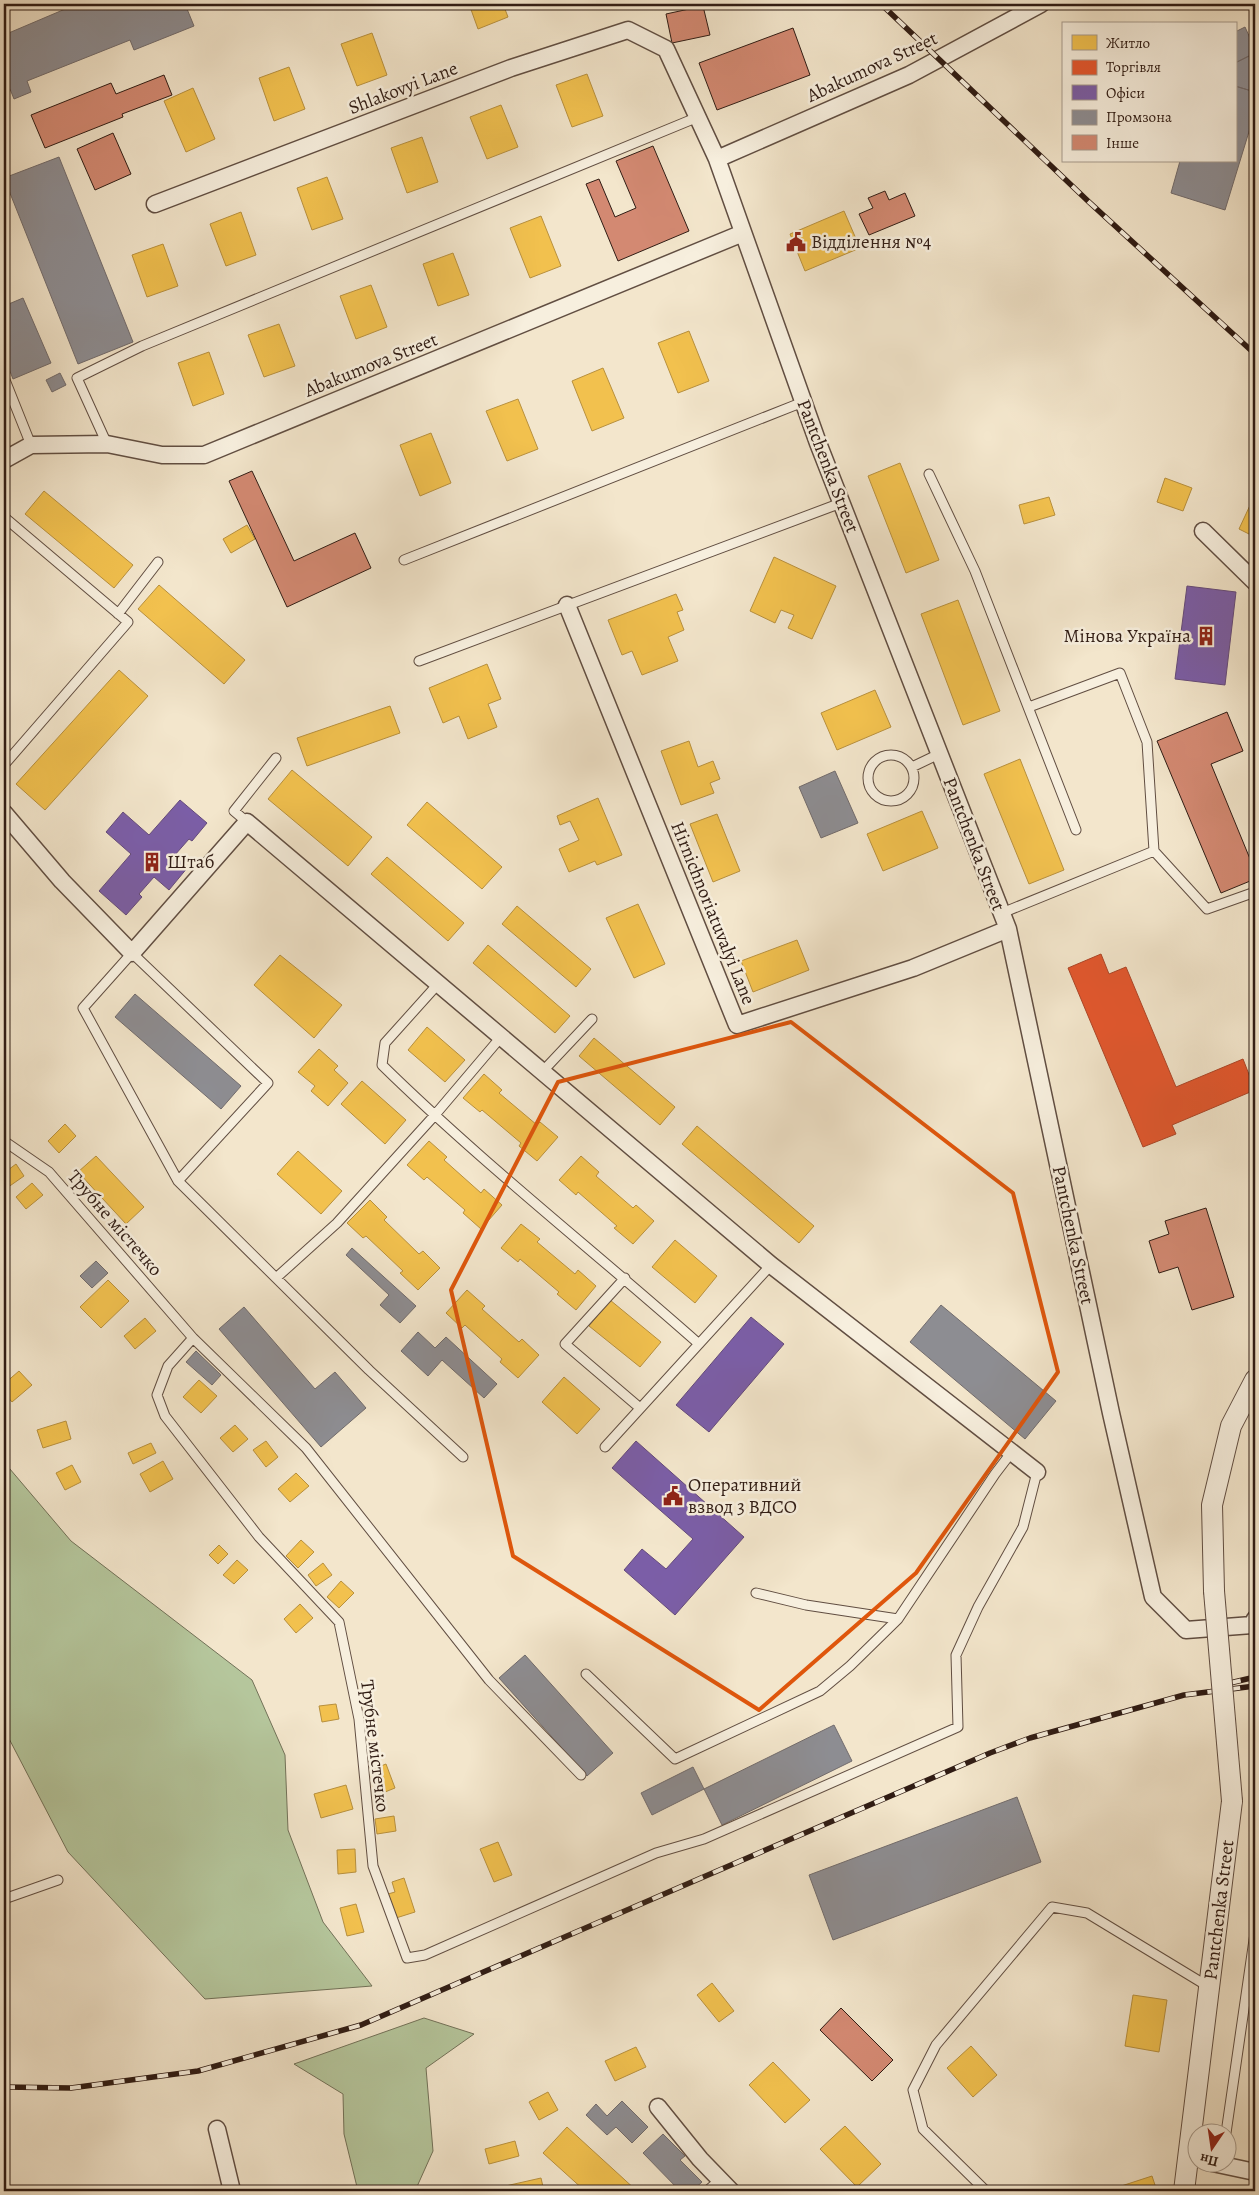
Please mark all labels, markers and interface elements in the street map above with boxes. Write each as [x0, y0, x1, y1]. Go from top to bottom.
legend [1062, 22, 1236, 162]
street label: Abakumova Street [802, 25, 942, 109]
text: Житло [1106, 33, 1150, 53]
street label: Shlakovyi Lane [345, 55, 461, 121]
text: Торгівля [1106, 57, 1161, 77]
text: Офіси [1106, 83, 1145, 103]
text: Промзона [1106, 107, 1172, 127]
text: Інше [1106, 133, 1139, 153]
place label: Відділення №4 [811, 229, 932, 255]
public building icon: Відділення №4 [785, 231, 807, 253]
street label: Abakumova Street [300, 326, 441, 404]
street label: Pantchenka Street [791, 395, 865, 537]
place label: Мінова Україна [1064, 623, 1191, 649]
building icon: Мінова Україна [1195, 625, 1217, 647]
street label: Pantchenka Street [937, 773, 1011, 915]
street label: Hirnichnoriatuvalyi Lane [664, 818, 762, 1008]
place label: Штаб [167, 849, 214, 875]
building icon: Штаб [141, 851, 163, 873]
street label: Pantchenka Street [1046, 1163, 1100, 1307]
street label: Трубне містечко [62, 1164, 168, 1282]
place label: Оперативний взвод 3 ВДСО [688, 1472, 801, 1520]
public building icon: Оперативний взвод 3 ВДСО [662, 1485, 684, 1507]
street label: Трубне містечко [354, 1678, 396, 1814]
street label: Pantchenka Street [1197, 1838, 1241, 1982]
north arrow [1186, 2122, 1236, 2172]
text: Пн [1198, 2149, 1220, 2171]

